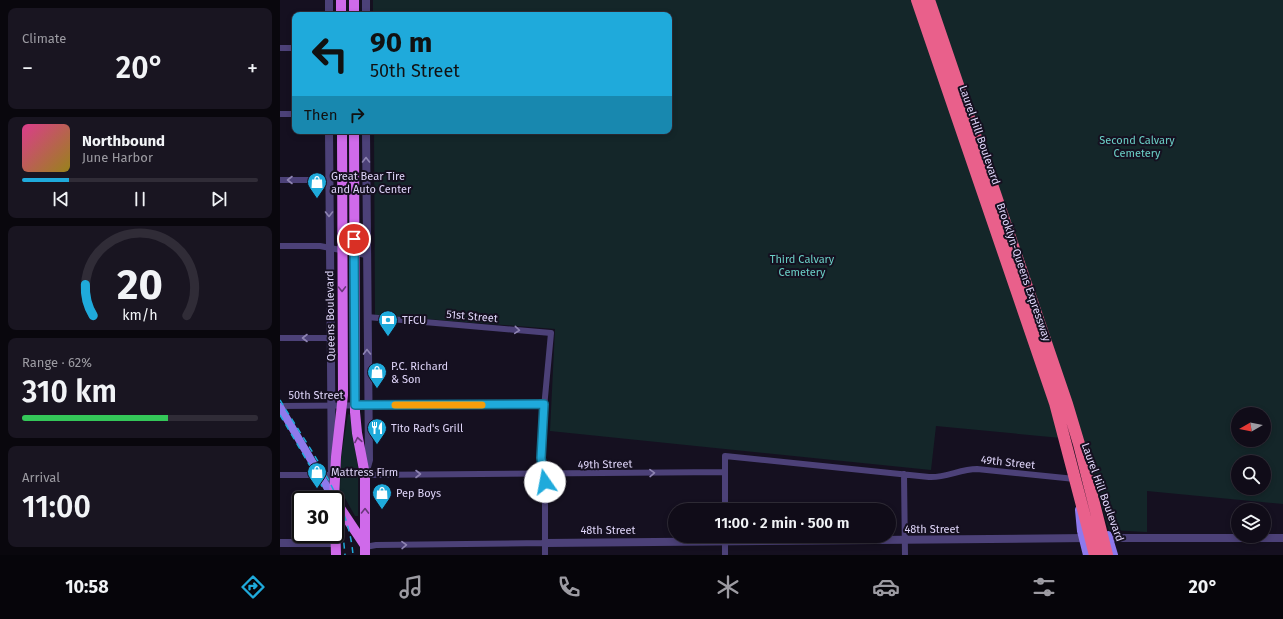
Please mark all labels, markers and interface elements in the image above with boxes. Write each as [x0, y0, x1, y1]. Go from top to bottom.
text: 90 m [370, 26, 432, 59]
icon: left [304, 28, 356, 80]
text: Climate [22, 31, 66, 46]
text: 20° [116, 50, 164, 86]
text: − [22, 55, 33, 82]
text: + [247, 55, 258, 82]
text: 50th Street [370, 60, 460, 82]
street label: Laurel Hill Boulevard [956, 84, 1003, 186]
icon: right [346, 104, 368, 126]
text: Then [304, 106, 338, 124]
text: Northbound [82, 132, 165, 150]
park label: Second Calvary Cemetery [1099, 134, 1175, 160]
text: June Harbor [82, 150, 153, 165]
one-way arrow [362, 157, 370, 163]
place label: Great Bear Tire and Auto Center [331, 170, 412, 196]
shop icon: Great Bear Tire and Auto Center [306, 171, 328, 199]
one-way arrow [287, 176, 293, 184]
icon: previous [50, 188, 72, 210]
icon: pause [129, 188, 151, 210]
icon: next [208, 188, 230, 210]
street label: Brooklyn-Queens Expressway [994, 201, 1054, 344]
one-way arrow [325, 211, 333, 217]
pin [337, 222, 371, 256]
icon: arrive [343, 228, 365, 250]
park label: Third Calvary Cemetery [770, 253, 835, 279]
text: 20 [117, 259, 163, 309]
street label: Queens Boulevard [323, 270, 338, 362]
one-way arrow [338, 286, 346, 292]
text: km/h [122, 306, 158, 323]
street label: 51st Street [446, 308, 498, 325]
bank icon: TFCU [377, 309, 399, 337]
place label: TFCU [402, 314, 426, 327]
one-way arrow [514, 326, 520, 335]
one-way arrow [302, 334, 308, 342]
one-way arrow [363, 349, 371, 355]
text: Range · 62% [22, 355, 92, 370]
place label: P.C. Richard & Son [391, 360, 448, 386]
shop icon: P.C. Richard & Son [366, 361, 388, 389]
text: 310 km [22, 374, 117, 410]
street label: 50th Street [289, 389, 343, 402]
north arrow [1231, 407, 1271, 447]
map controls [1231, 407, 1271, 543]
restaurant icon: Tito Rad's Grill [366, 417, 388, 445]
place label: Tito Rad's Grill [391, 422, 463, 435]
one-way arrow [354, 437, 363, 443]
street label: Laurel Hill Boulevard [1079, 441, 1126, 543]
street label: 49th Street [980, 453, 1036, 472]
button: search [1231, 455, 1271, 495]
street label: 49th Street [578, 458, 632, 471]
shop icon: Mattress Firm [306, 461, 328, 489]
position arrow [524, 461, 566, 503]
place label: Mattress Firm [331, 466, 398, 479]
one-way arrow [649, 469, 655, 477]
text: Arrival [22, 470, 60, 485]
one-way arrow [415, 470, 421, 478]
shop icon: Pep Boys [371, 482, 393, 510]
place label: Pep Boys [396, 487, 441, 500]
text: 11:00 [22, 489, 91, 525]
speed limit sign: 30 [292, 491, 344, 543]
button: layers [1231, 503, 1271, 543]
one-way arrow [360, 508, 369, 514]
text: 11:00 · 2 min · 500 m [715, 514, 849, 532]
street label: 48th Street [904, 523, 960, 536]
street label: 48th Street [580, 524, 636, 537]
one-way arrow [401, 541, 407, 549]
icon: directions [239, 573, 267, 601]
icon: music [397, 573, 425, 601]
icon: phone [555, 573, 583, 601]
icon: climate [714, 573, 742, 601]
icon: car [872, 573, 900, 601]
icon: filters [1030, 573, 1058, 601]
text: 10:58 [65, 576, 109, 598]
text: 20° [1189, 576, 1218, 598]

